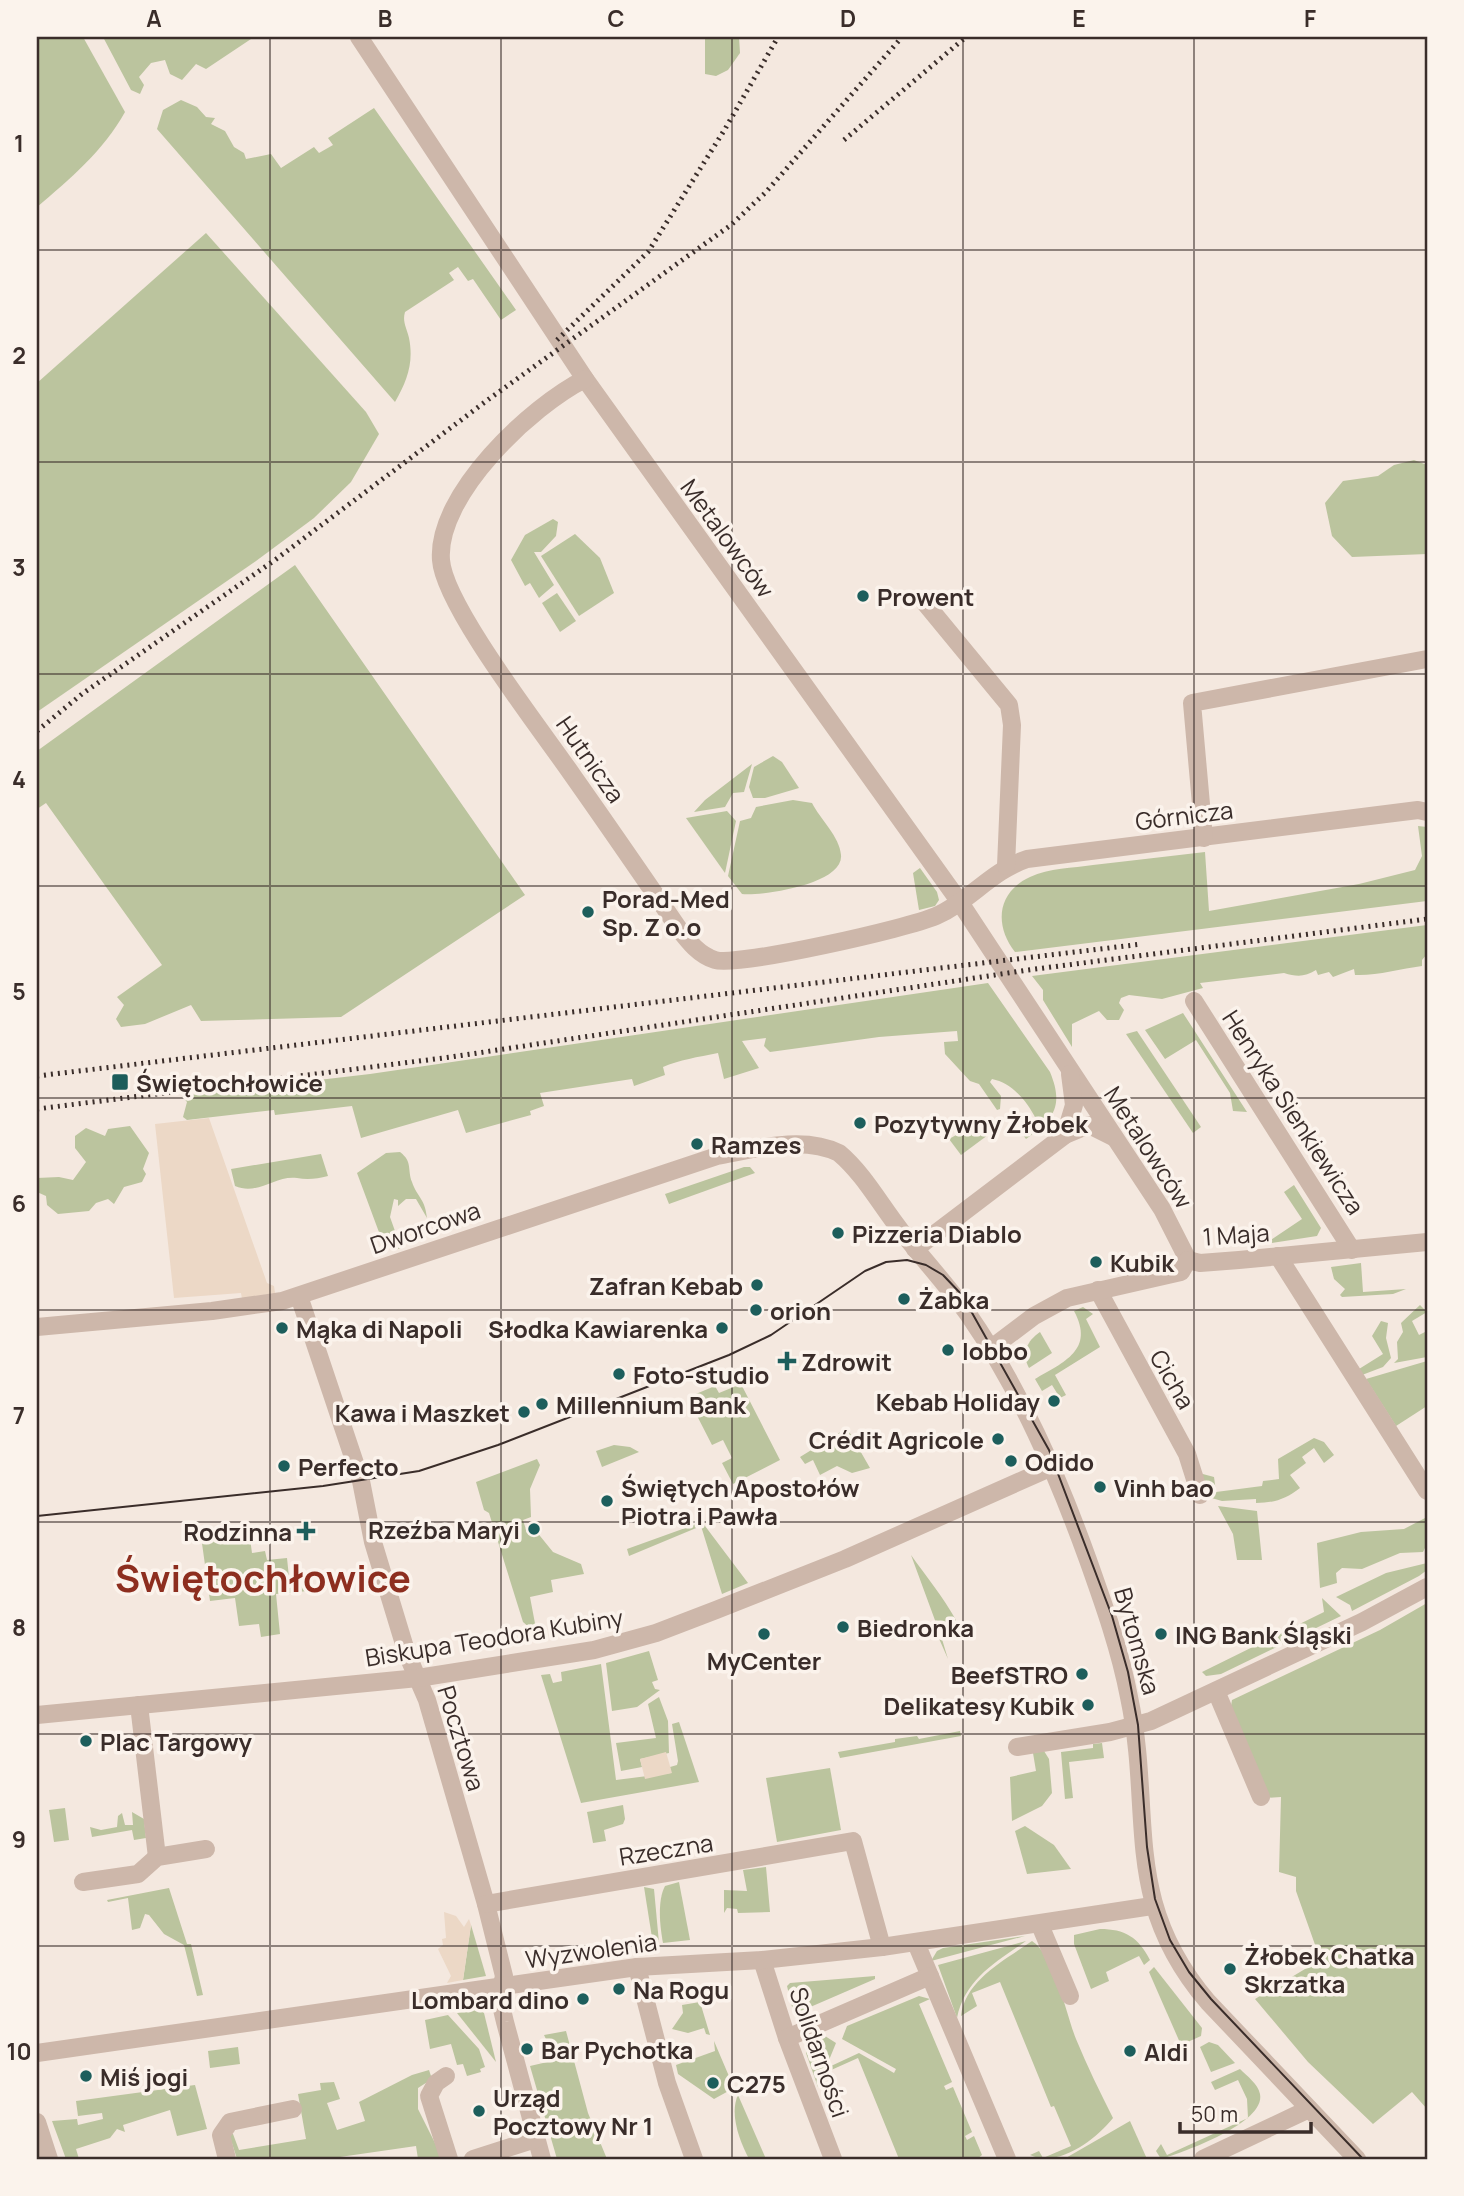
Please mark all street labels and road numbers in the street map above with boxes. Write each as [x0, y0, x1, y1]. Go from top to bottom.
street label: Metalowców [674, 472, 782, 604]
street label: Hutnicza [549, 709, 633, 809]
street label: Górnicza [1133, 793, 1235, 837]
street label: Henryka Sienkiewicza [1215, 1003, 1373, 1221]
street label: Metalowców [1097, 1080, 1201, 1214]
street label: Dworcowa [366, 1193, 484, 1261]
street label: 1 Maja [1201, 1215, 1271, 1253]
street label: Cicha [1143, 1343, 1203, 1415]
street label: Bytomska [1107, 1584, 1169, 1698]
street label: Biskupa Teodora Kubiny [363, 1600, 626, 1674]
street label: Pocztowa [430, 1681, 494, 1795]
street label: Rzeczna [617, 1825, 715, 1873]
street label: Wyzwolenia [523, 1924, 659, 1976]
street label: Solidarności [782, 1982, 858, 2122]

